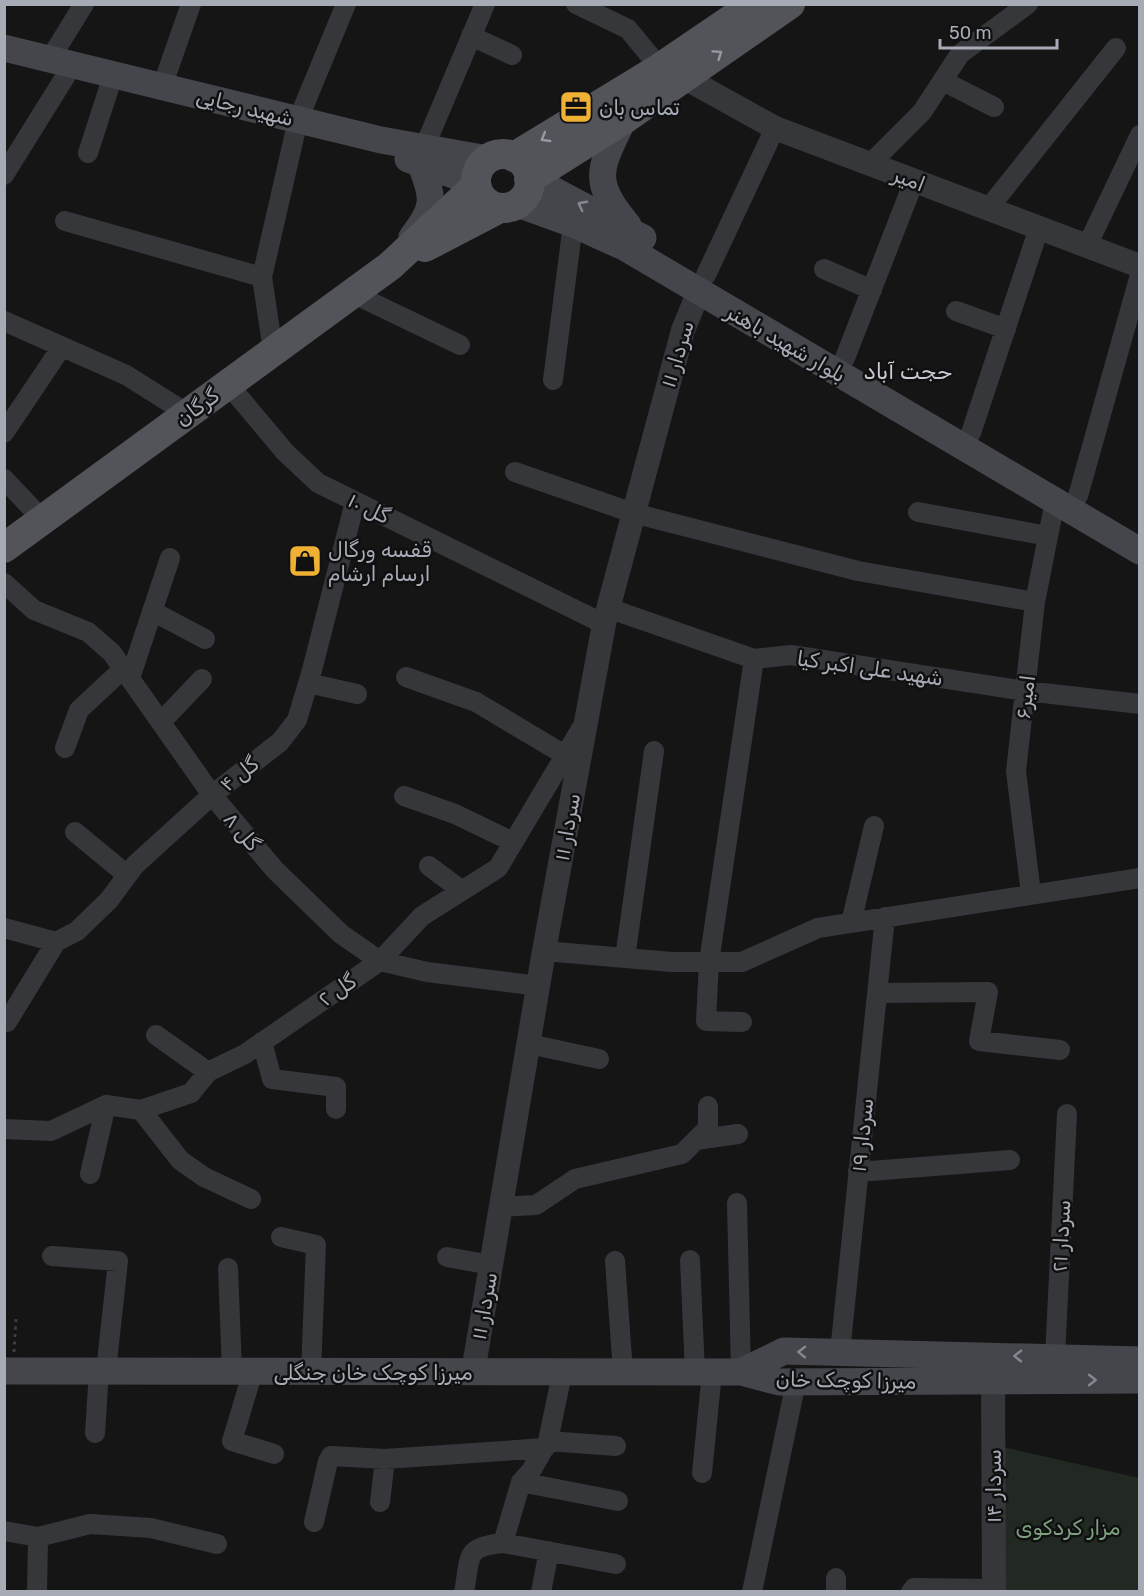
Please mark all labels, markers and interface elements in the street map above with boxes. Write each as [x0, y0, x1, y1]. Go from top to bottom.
scale bar [940, 12, 1057, 50]
text: 50 m [949, 22, 992, 44]
one-way arrow [712, 50, 723, 61]
street label: شهید رجایی [194, 83, 296, 131]
office icon: تماس بان [558, 89, 594, 125]
place label: تماس بان [599, 95, 680, 120]
one-way arrow [541, 131, 551, 143]
street label: امیر [887, 161, 929, 197]
one-way arrow [578, 201, 588, 212]
street label: بلوار شهید باهنر [720, 298, 850, 387]
street label: سردار ۱۱ [655, 318, 699, 390]
district label: حجت آباد [864, 358, 952, 385]
street label: گرگان [170, 383, 224, 431]
street label: گل ۱۰ [344, 487, 394, 529]
place label: قفسه ورگال ارسام ارشام [328, 537, 431, 587]
shop icon: قفسه ورگال ارسام ارشام [287, 543, 323, 579]
street label: شهید علی اکبر کیا [795, 645, 945, 691]
street label: امیر۶ [1010, 673, 1040, 721]
street label: گل ۴ [215, 751, 264, 797]
street label: سردار ۱۱ [549, 791, 585, 863]
street label: گل ۸ [218, 806, 266, 856]
street label: گل ۲ [313, 968, 361, 1012]
street label: سردار ۱۹ [846, 1097, 878, 1173]
street label: سردار ۲۱ [1047, 1199, 1075, 1273]
street label: سردار ۱۱ [466, 1270, 502, 1342]
one-way arrow [798, 1345, 807, 1358]
one-way arrow [1014, 1350, 1023, 1363]
street label: میرزا کوچک خان جنگلی [273, 1360, 473, 1386]
street label: میرزا کوچک خان [775, 1366, 917, 1395]
one-way arrow [1088, 1374, 1097, 1386]
street label: سردار ۱۴ [981, 1449, 1006, 1523]
park label: مزار کردکوی [1016, 1515, 1120, 1540]

